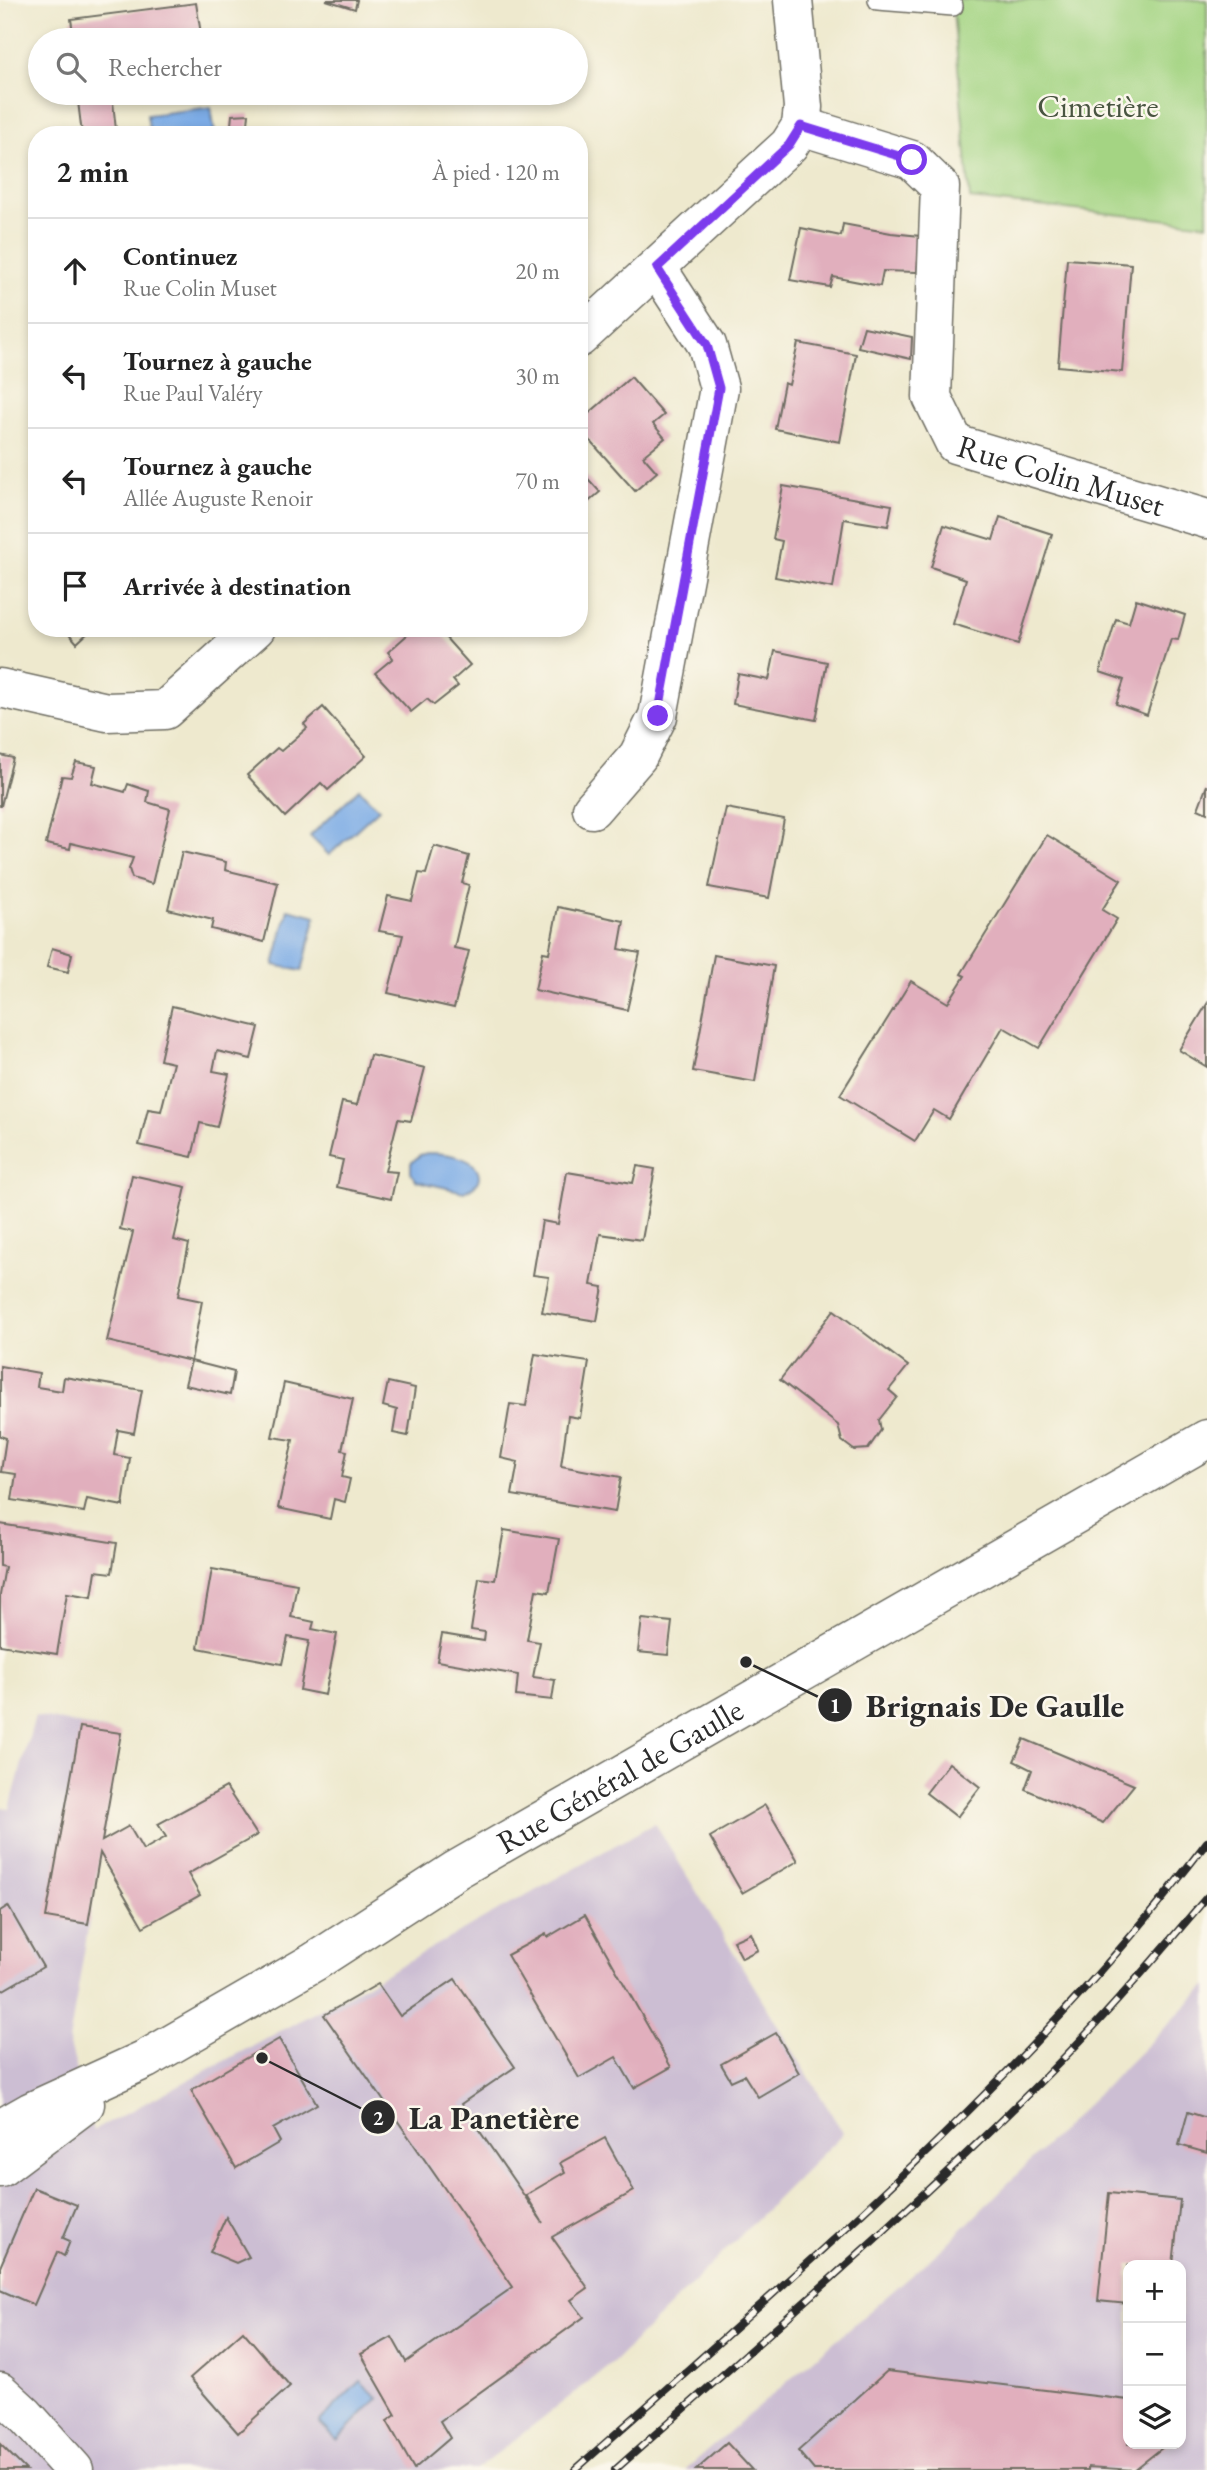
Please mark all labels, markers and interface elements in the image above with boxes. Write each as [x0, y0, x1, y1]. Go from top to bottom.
search box [28, 28, 588, 105]
icon: search [52, 48, 90, 86]
text: Rechercher [108, 50, 222, 84]
park label: Cimetière [1037, 85, 1159, 127]
route start [896, 144, 927, 175]
text: 2 min [56, 152, 129, 191]
text: À pied · 120 m [432, 157, 560, 187]
text: Continuez [123, 239, 237, 273]
icon: ahead [56, 252, 94, 290]
text: 20 m [515, 256, 560, 286]
text: Rue Colin Muset [123, 273, 277, 303]
text: Tournez à gauche [123, 344, 312, 378]
icon: left [56, 357, 94, 395]
text: 30 m [515, 361, 560, 391]
text: Rue Paul Valéry [123, 378, 263, 408]
street label: Rue Colin Muset [952, 425, 1170, 526]
text: Tournez à gauche [123, 449, 312, 483]
icon: left [56, 462, 94, 500]
text: 70 m [515, 466, 560, 496]
text: Allée Auguste Renoir [123, 483, 313, 513]
icon: arrive [56, 567, 94, 605]
text: Arrivée à destination [123, 569, 351, 603]
route end [642, 700, 673, 731]
callout: Brignais De Gaulle [817, 1678, 1138, 1732]
text: Brignais De Gaulle [866, 1684, 1124, 1727]
street label: Rue Général de Gaulle [489, 1689, 750, 1863]
text: 1 [829, 1692, 841, 1719]
callout: La Panetière [360, 2090, 594, 2144]
text: La Panetière [409, 2096, 579, 2139]
text: 2 [372, 2104, 384, 2131]
map controls [1123, 2260, 1186, 2449]
button: + [1123, 2260, 1186, 2323]
button: − [1123, 2323, 1186, 2386]
button: layers [1123, 2386, 1186, 2449]

